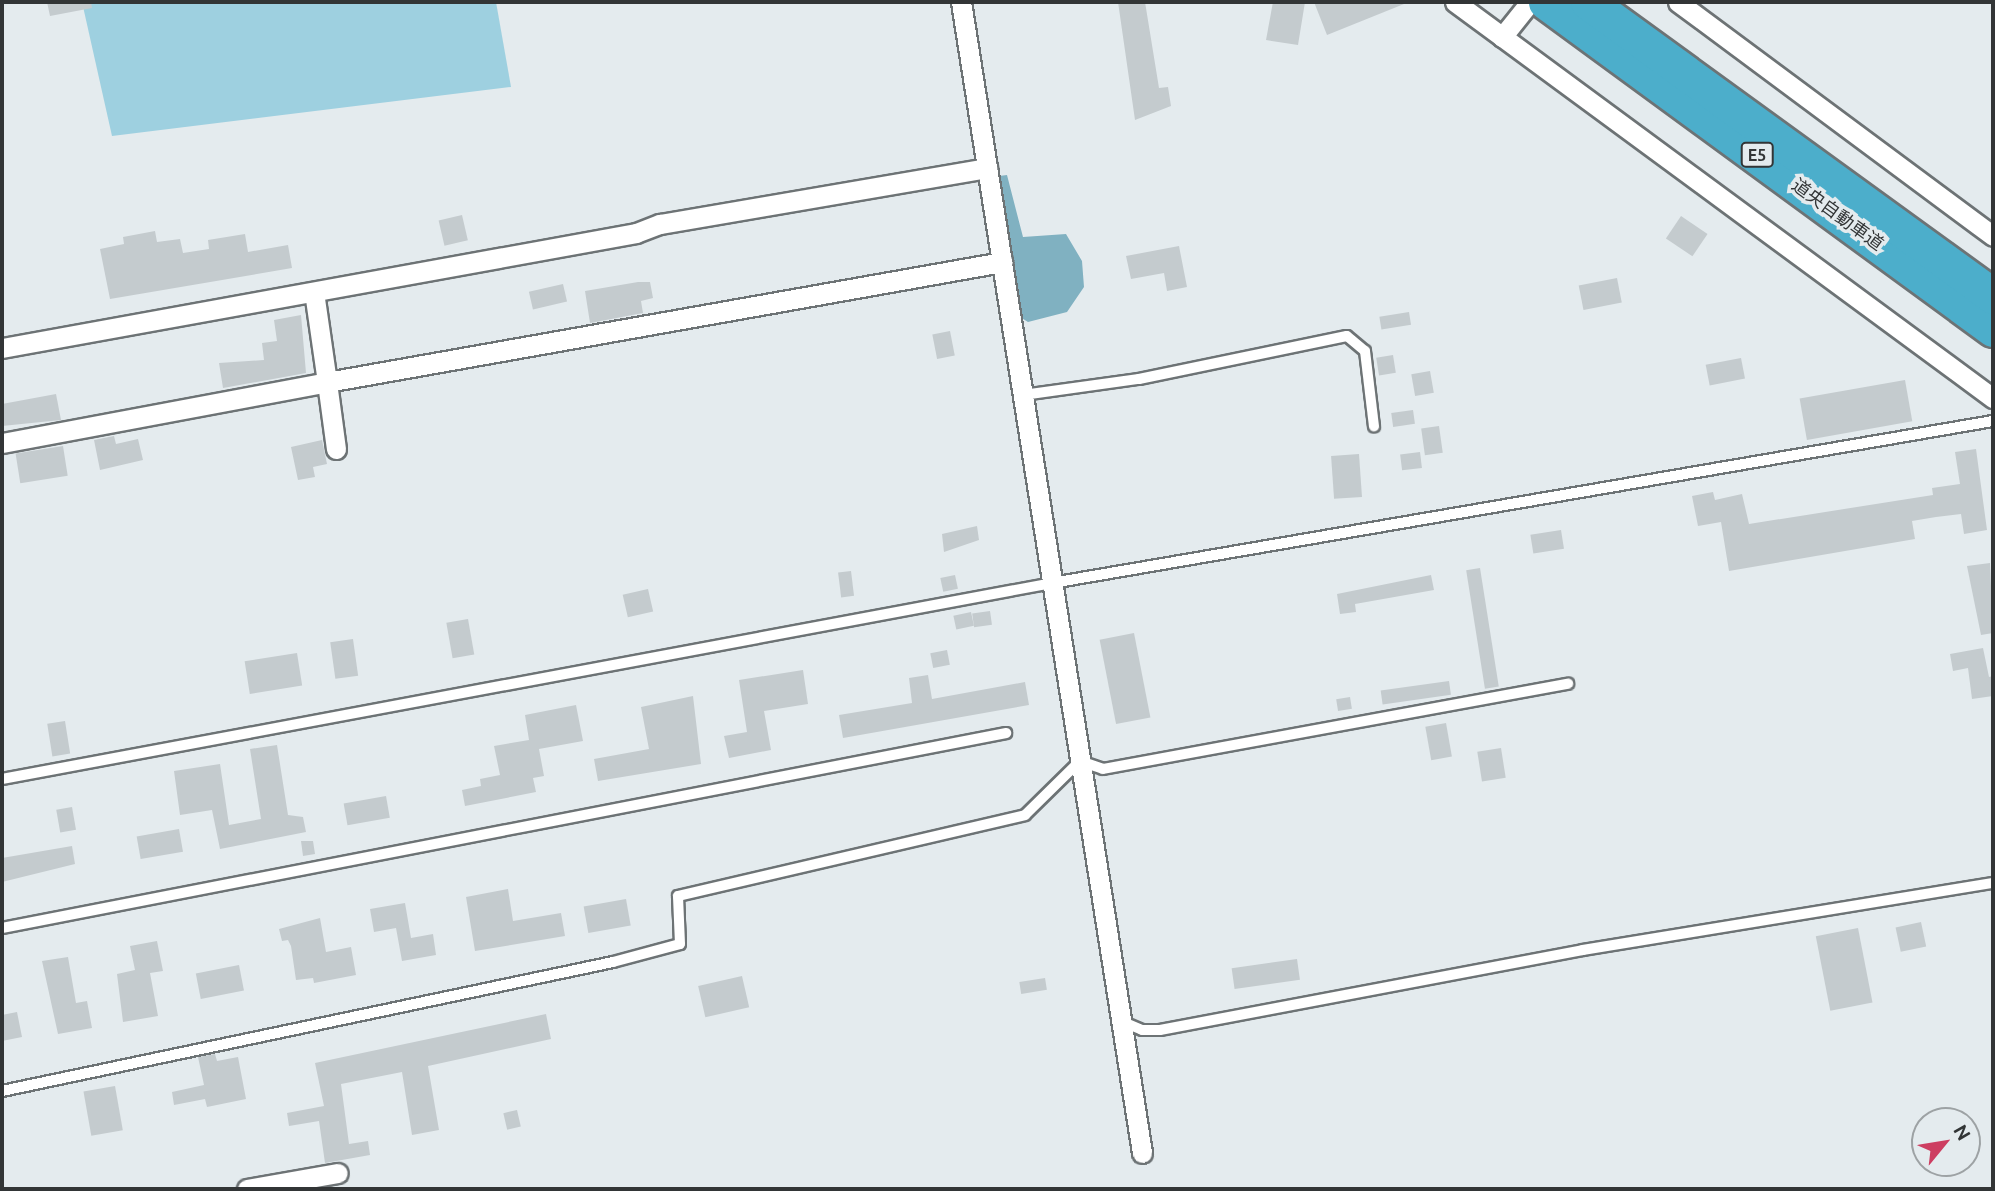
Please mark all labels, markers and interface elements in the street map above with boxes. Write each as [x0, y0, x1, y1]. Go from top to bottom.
road number: E5 [1740, 142, 1774, 168]
street label: 道央自動車道 [1788, 174, 1888, 254]
north arrow [1911, 1107, 1981, 1177]
text: N [1949, 1121, 1976, 1144]

